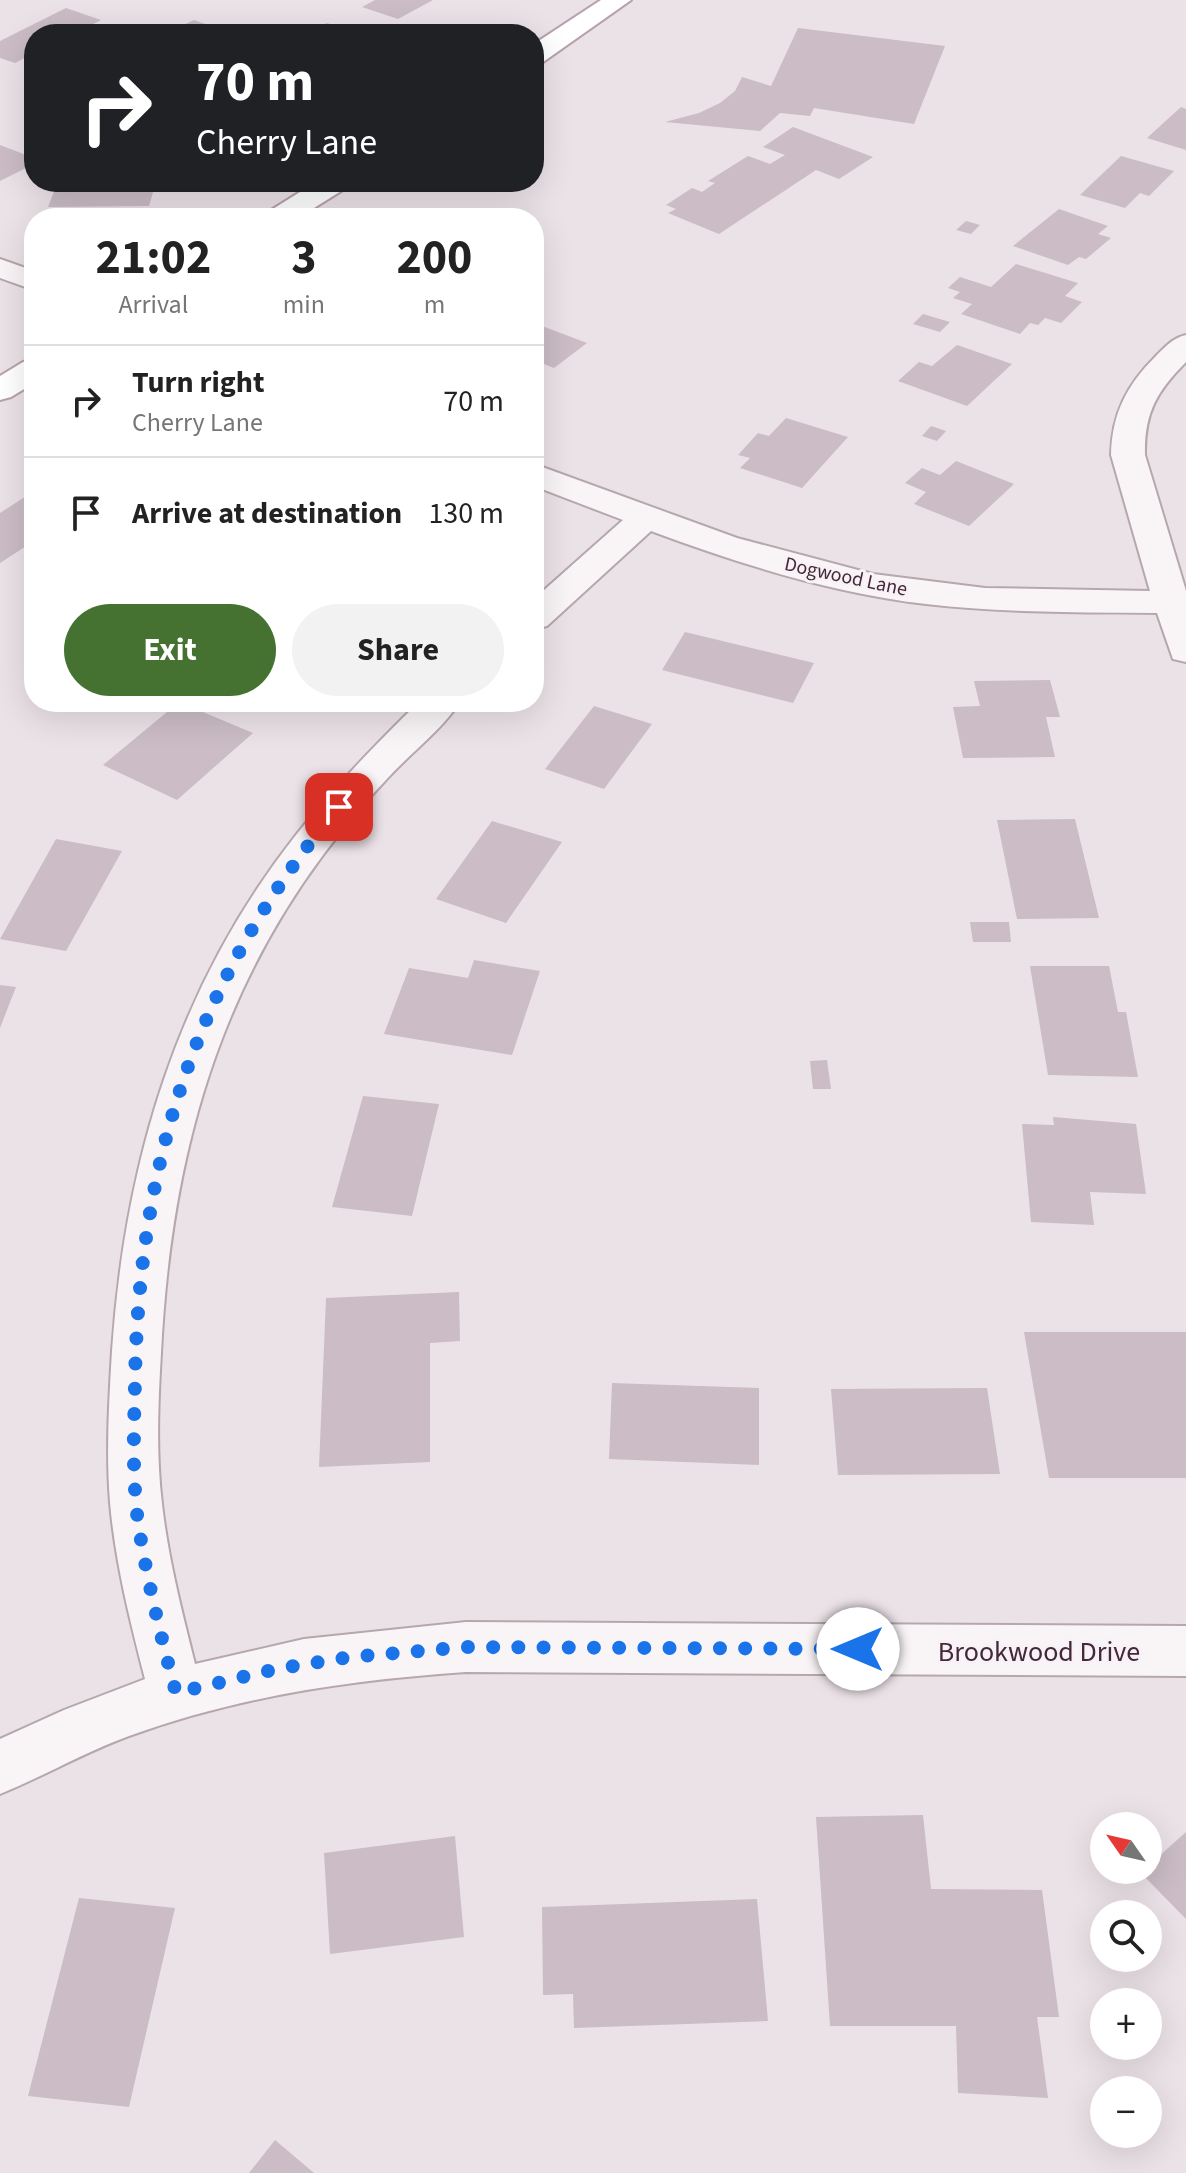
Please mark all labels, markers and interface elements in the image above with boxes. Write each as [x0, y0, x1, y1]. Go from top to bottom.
text: 70 m [196, 43, 314, 122]
icon: right [64, 56, 168, 160]
text: Cherry Lane [196, 117, 377, 168]
text: 21:02 [95, 224, 211, 292]
text: 3 [291, 224, 317, 292]
text: 200 [396, 224, 472, 292]
text: Arrival [118, 286, 188, 323]
text: min [283, 286, 325, 323]
text: m [424, 286, 445, 323]
text: Turn right [132, 361, 264, 404]
icon: right [64, 379, 108, 423]
text: 70 m [443, 380, 504, 423]
text: Cherry Lane [132, 404, 263, 441]
icon: arrive [64, 491, 108, 535]
text: Arrive at destination [132, 492, 402, 535]
text: 130 m [428, 492, 504, 535]
street label: Dogwood Lane [782, 550, 910, 604]
button: Exit [64, 604, 276, 696]
button: Share [292, 604, 504, 696]
pin [305, 773, 373, 841]
icon: arrive [317, 785, 361, 829]
position arrow [816, 1607, 900, 1691]
street label: Brookwood Drive [938, 1632, 1140, 1672]
north arrow [1090, 1812, 1162, 1884]
map controls [1090, 1812, 1162, 2148]
button: search [1090, 1900, 1162, 1972]
button: + [1090, 1988, 1162, 2060]
button: − [1090, 2076, 1162, 2148]

